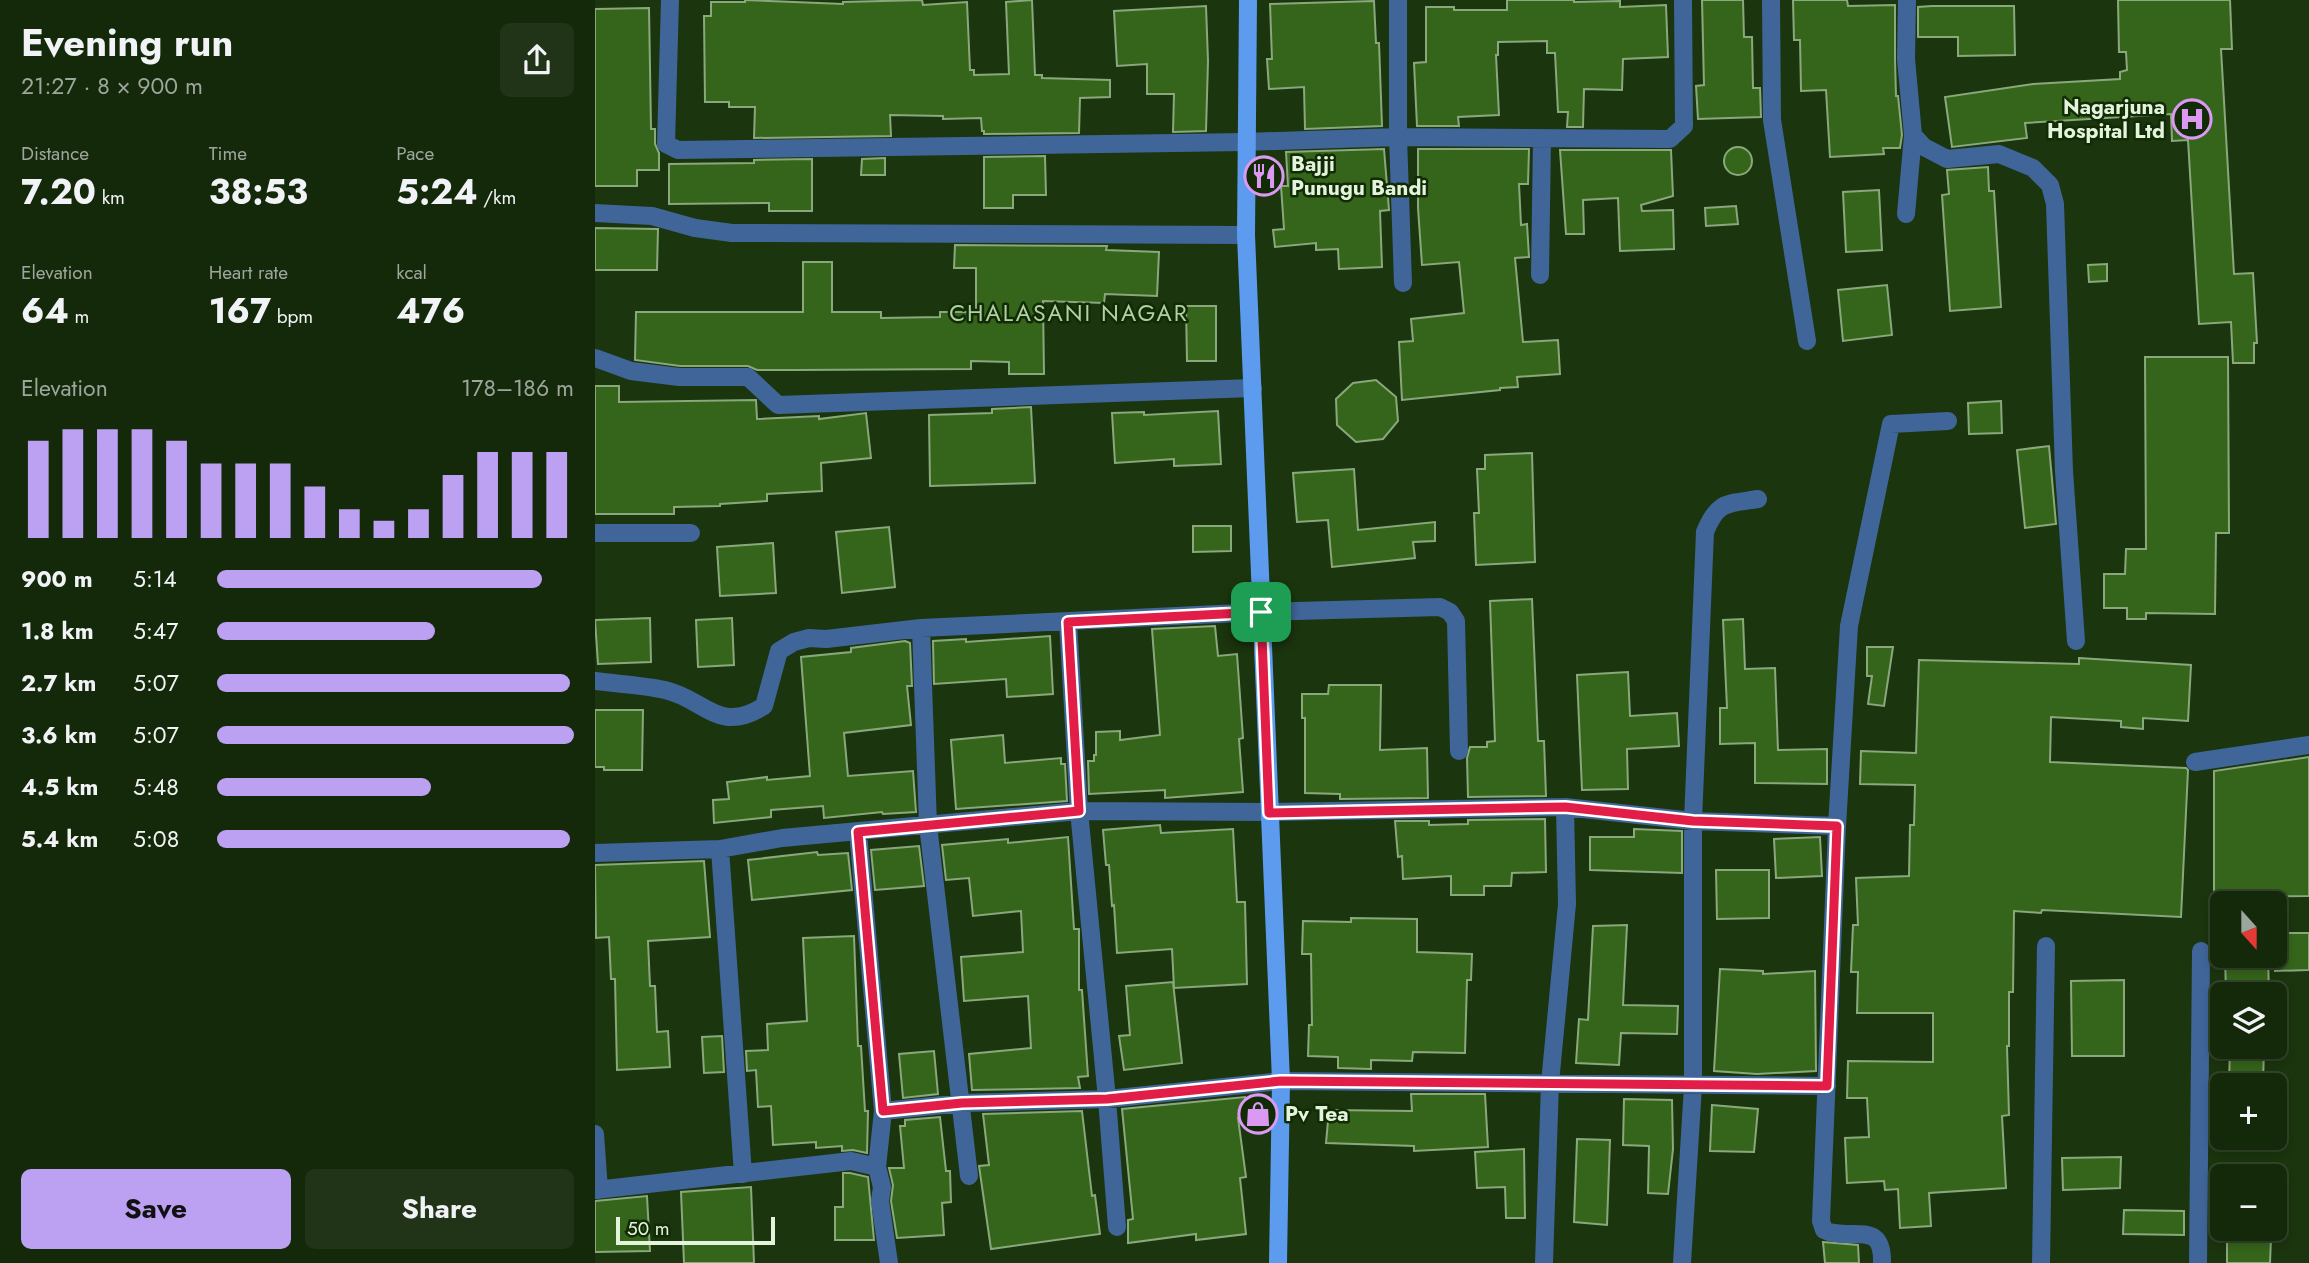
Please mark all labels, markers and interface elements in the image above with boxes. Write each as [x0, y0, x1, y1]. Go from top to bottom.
text: Evening run [21, 15, 233, 70]
button: share [500, 23, 574, 97]
text: 21:27 · 8 × 900 m [21, 69, 203, 103]
place label: Nagarjuna Hospital Ltd [2047, 92, 2165, 146]
hospital icon: Nagarjuna Hospital Ltd [2171, 98, 2213, 140]
text: Distance [21, 140, 89, 167]
text: Time [209, 140, 247, 167]
text: Pace [396, 140, 434, 167]
place label: Bajji Punugu Bandi [1291, 149, 1427, 203]
restaurant icon: Bajji Punugu Bandi [1243, 155, 1285, 197]
text: 7.20 [21, 167, 96, 217]
text: 38:53 [209, 167, 308, 217]
text: 5:24 [396, 167, 478, 217]
text: km [96, 184, 125, 211]
text: /km [478, 184, 516, 211]
text: Elevation [21, 259, 93, 286]
text: Heart rate [209, 259, 288, 286]
text: kcal [396, 259, 427, 286]
text: 64 [21, 286, 69, 336]
text: 167 [209, 286, 271, 336]
text: 476 [396, 286, 465, 336]
district label: CHALASANI NAGAR [949, 296, 1189, 330]
text: m [69, 303, 89, 330]
text: bpm [271, 303, 313, 330]
text: Elevation [21, 371, 108, 405]
text: 178–186 m [461, 371, 574, 405]
text: 900 m [21, 562, 93, 596]
text: 5:14 [133, 562, 177, 596]
pin [1231, 582, 1291, 642]
icon: arrive [1242, 593, 1280, 631]
text: 1.8 km [21, 614, 94, 648]
text: 5:47 [133, 614, 178, 648]
text: 2.7 km [21, 666, 96, 700]
text: 5:07 [133, 666, 179, 700]
text: 3.6 km [21, 718, 97, 752]
text: 5:07 [133, 718, 179, 752]
text: 4.5 km [21, 770, 98, 804]
text: 5:48 [133, 770, 179, 804]
text: 5.4 km [21, 822, 98, 856]
text: 5:08 [133, 822, 179, 856]
north arrow [2210, 891, 2287, 968]
map controls [2210, 891, 2287, 1241]
button: layers [2210, 982, 2287, 1059]
button: + [2210, 1073, 2287, 1150]
shop icon: Pv Tea [1237, 1093, 1279, 1135]
place label: Pv Tea [1285, 1099, 1348, 1129]
button: − [2210, 1164, 2287, 1241]
button: Save [21, 1169, 291, 1249]
button: Share [305, 1169, 574, 1249]
scale bar [616, 1214, 775, 1246]
text: 50 m [627, 1215, 670, 1242]

